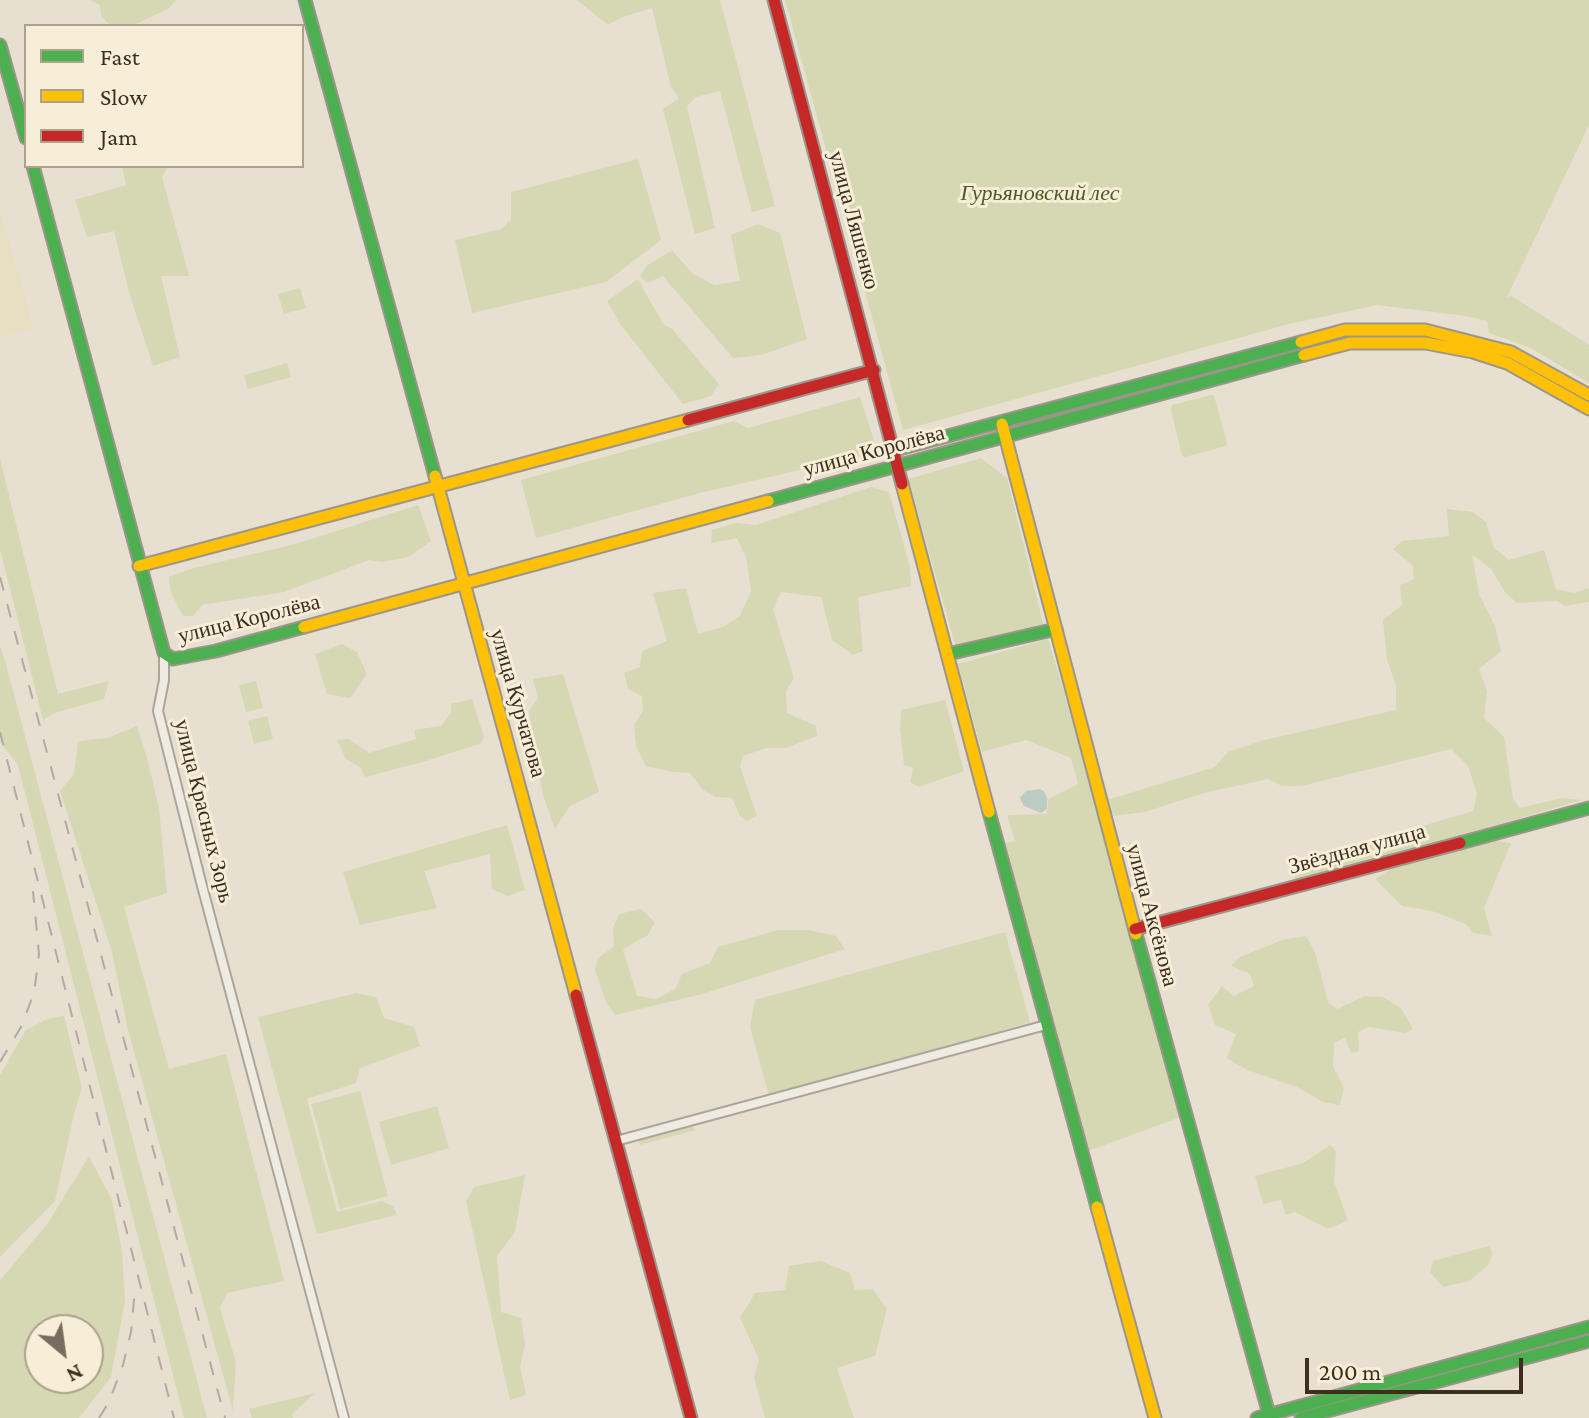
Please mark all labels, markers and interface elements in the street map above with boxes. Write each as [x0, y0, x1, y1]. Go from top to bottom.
legend [24, 24, 304, 168]
text: Fast [100, 43, 140, 70]
text: Slow [100, 83, 147, 110]
text: Jam [100, 123, 138, 150]
street label: улица Ляшенко [823, 148, 885, 292]
park label: Гурьяновский лес [960, 180, 1120, 206]
street label: улица Королёва [800, 419, 948, 483]
street label: улица Королёва [175, 589, 323, 649]
street label: улица Курчатова [484, 626, 552, 780]
street label: улица Красных Зорь [168, 716, 240, 906]
street label: Звёздная улица [1286, 818, 1428, 880]
street label: улица Аксёнова [1120, 841, 1184, 989]
north arrow [24, 1314, 104, 1394]
scale bar [1309, 1342, 1527, 1392]
text: 200 m [1319, 1358, 1381, 1385]
text: N [62, 1359, 88, 1388]

